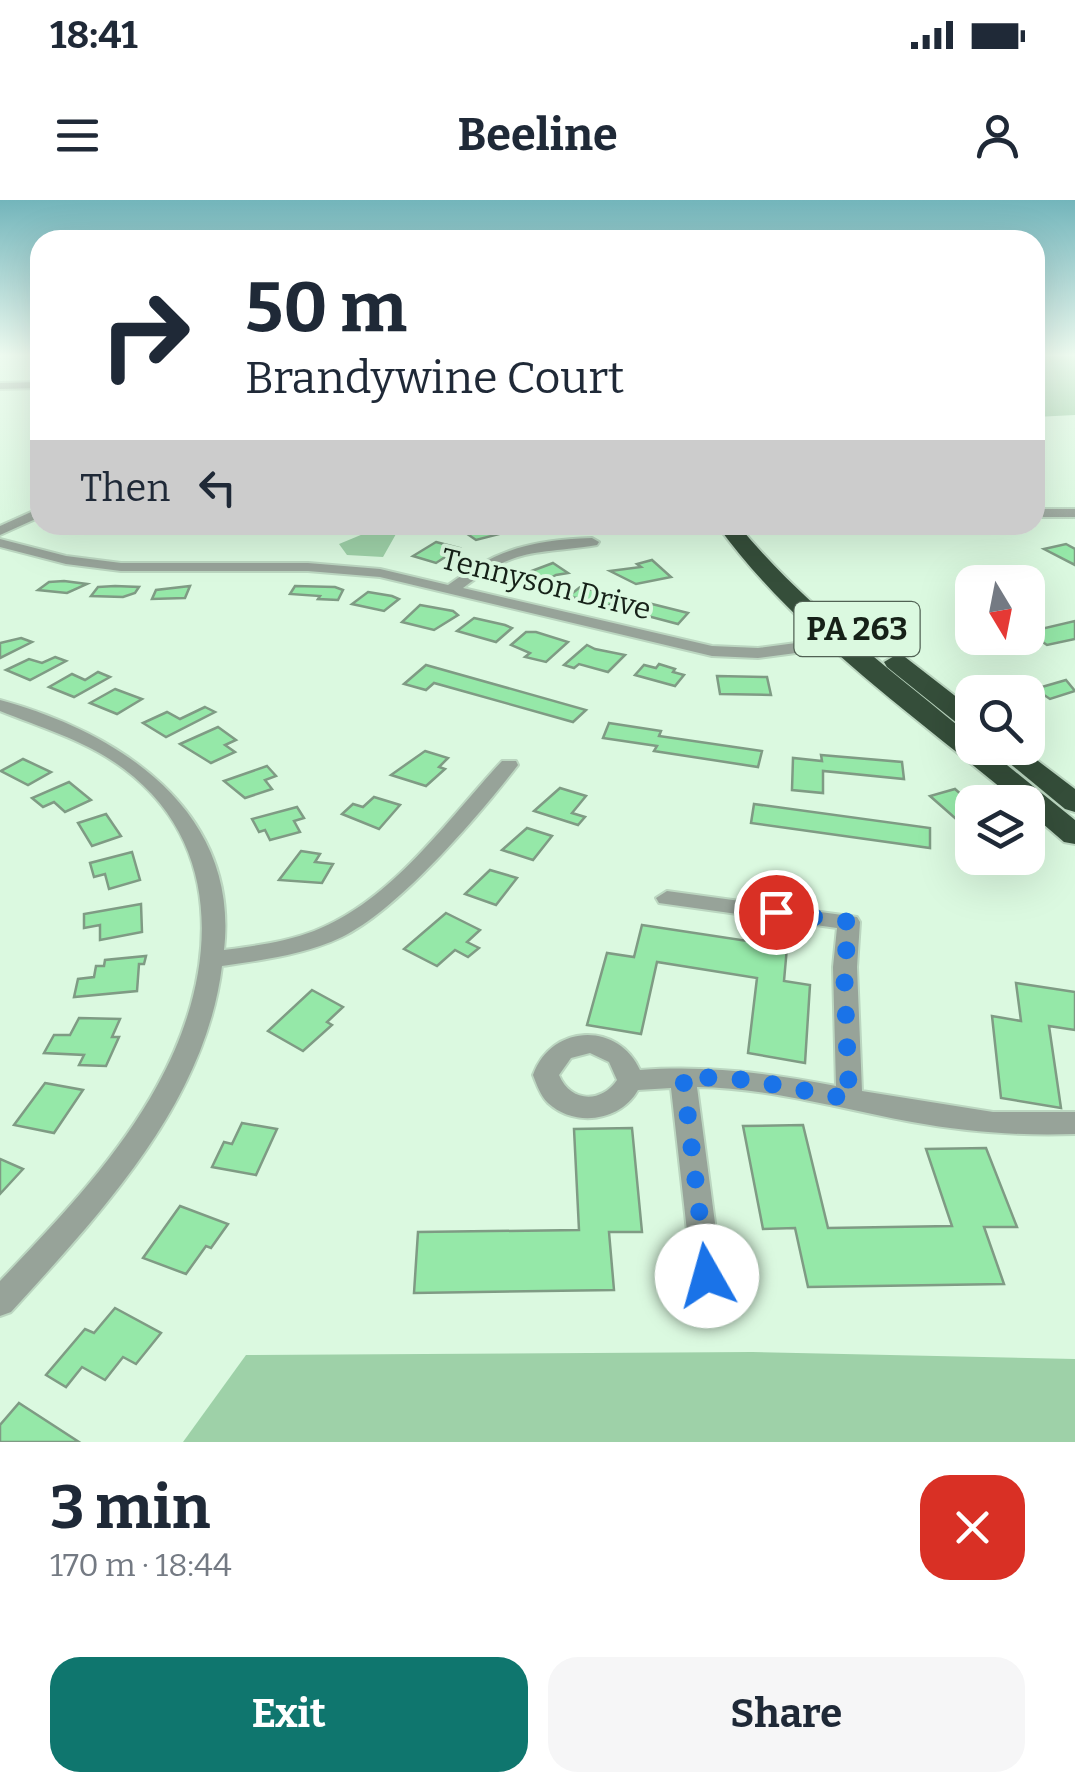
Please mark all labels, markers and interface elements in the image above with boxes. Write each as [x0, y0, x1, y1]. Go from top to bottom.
text: 18:41 [50, 12, 138, 58]
icon: menu [50, 108, 105, 163]
text: Beeline [457, 108, 618, 162]
icon: person [970, 108, 1025, 163]
text: 50 m [245, 266, 407, 350]
icon: right [80, 270, 210, 400]
text: Brandywine Court [245, 351, 624, 405]
icon: left [190, 460, 245, 515]
text: Then [80, 465, 170, 511]
street label: Tennyson Drive [437, 540, 655, 628]
north arrow [955, 565, 1045, 655]
map controls [955, 565, 1045, 875]
road number: PA 263 [794, 602, 920, 656]
button: search [955, 675, 1045, 765]
button: layers [955, 785, 1045, 875]
pin [734, 870, 819, 955]
icon: arrive [749, 885, 804, 940]
position arrow [655, 1224, 759, 1328]
text: 3 min [50, 1472, 210, 1544]
button: close [920, 1475, 1025, 1580]
text: 170 m · 18:44 [50, 1546, 232, 1584]
button: Exit [50, 1657, 528, 1772]
button: Share [548, 1657, 1025, 1772]

